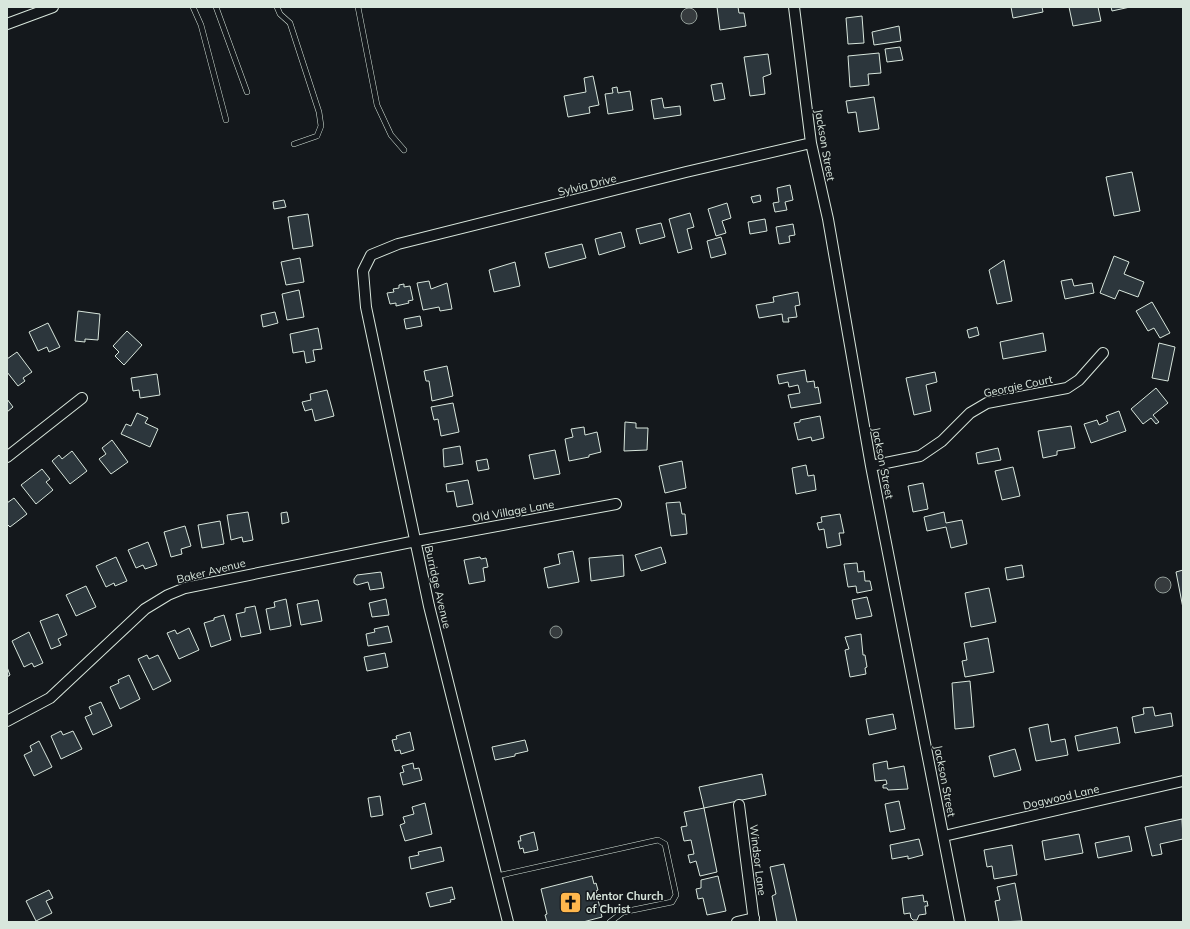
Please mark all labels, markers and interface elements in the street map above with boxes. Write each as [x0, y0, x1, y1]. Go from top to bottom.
street label: Jackson Street [812, 108, 838, 182]
street label: Sylvia Drive [556, 171, 618, 199]
street label: Georgie Court [982, 372, 1054, 400]
street label: Jackson Street [869, 426, 897, 500]
street label: Old Village Lane [471, 497, 555, 525]
street label: Burridge Avenue [422, 544, 454, 630]
street label: Baker Avenue [175, 556, 247, 586]
street label: Jackson Street [931, 744, 959, 818]
street label: Dogwood Lane [1022, 781, 1100, 813]
street label: Windsor Lane [747, 824, 769, 896]
church icon: Mentor Church of Christ [558, 889, 584, 915]
place label: Mentor Church of Christ [586, 889, 663, 916]

